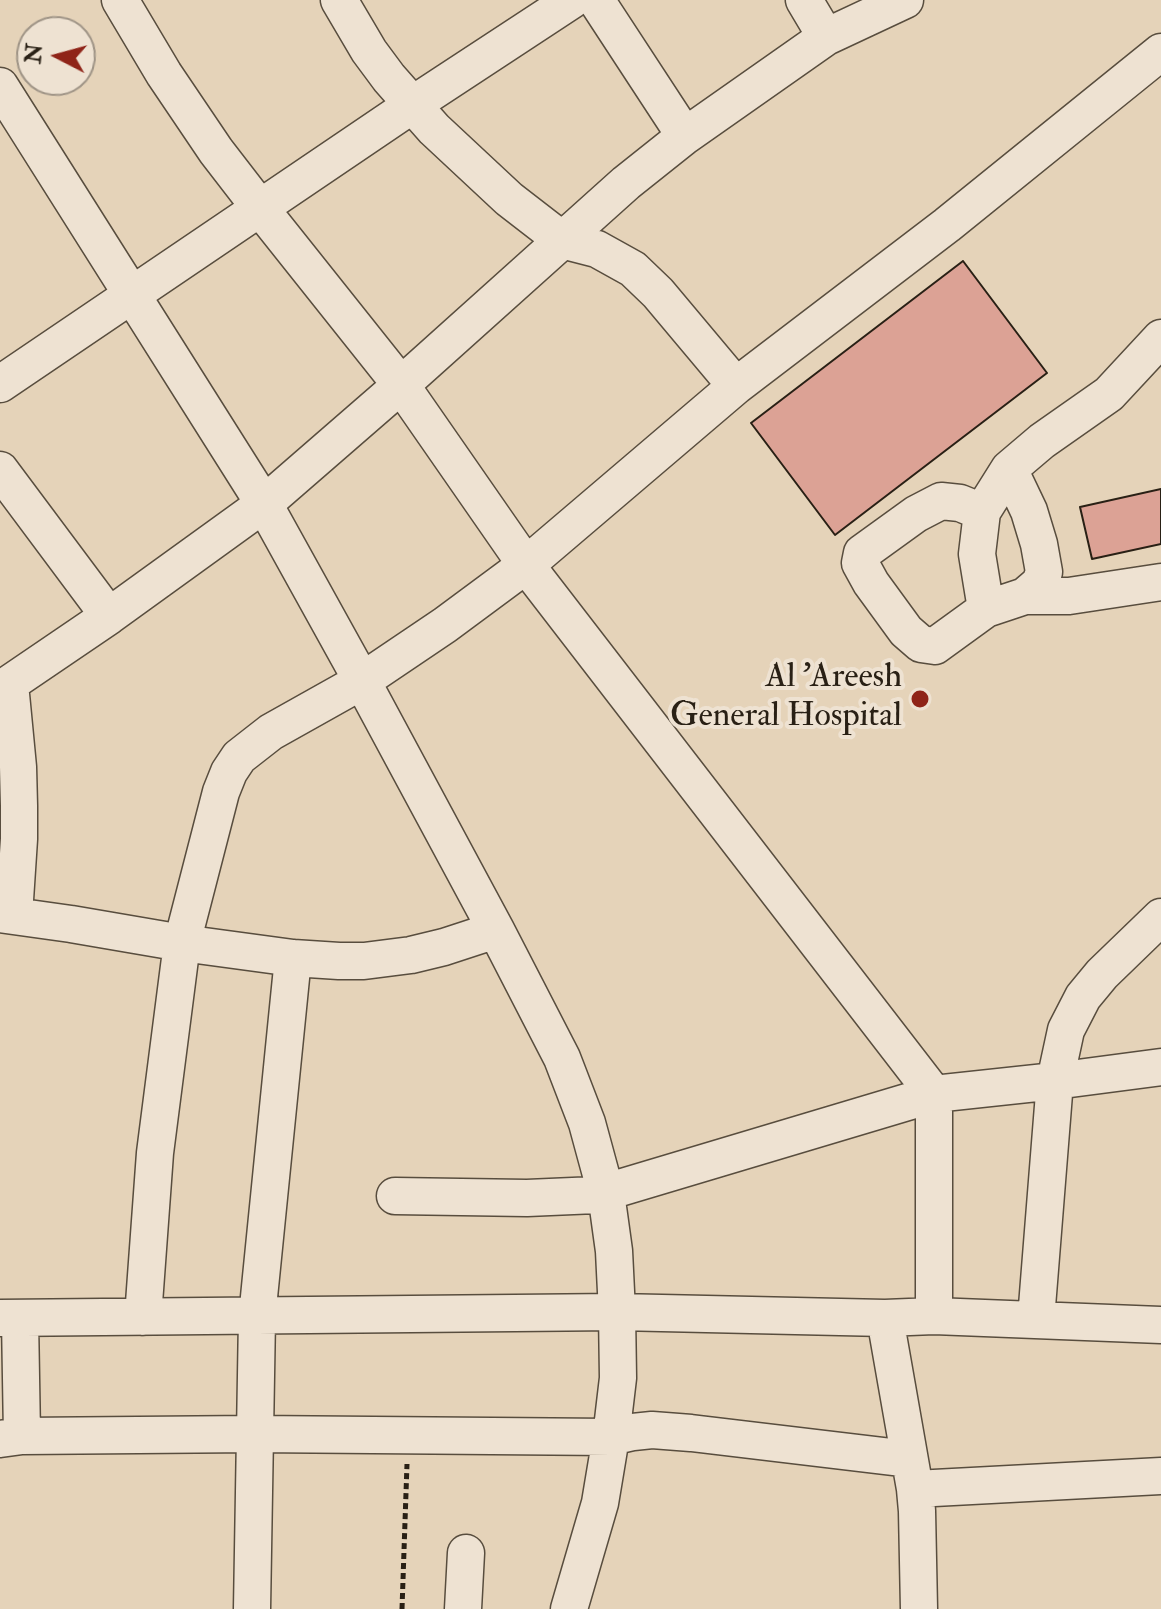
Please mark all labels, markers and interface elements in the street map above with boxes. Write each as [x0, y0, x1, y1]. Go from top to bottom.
north arrow [16, 16, 96, 96]
text: N [19, 42, 49, 65]
place label: Al 'Areesh General Hospital [670, 659, 902, 738]
marker: Al 'Areesh General Hospital [909, 688, 931, 710]

